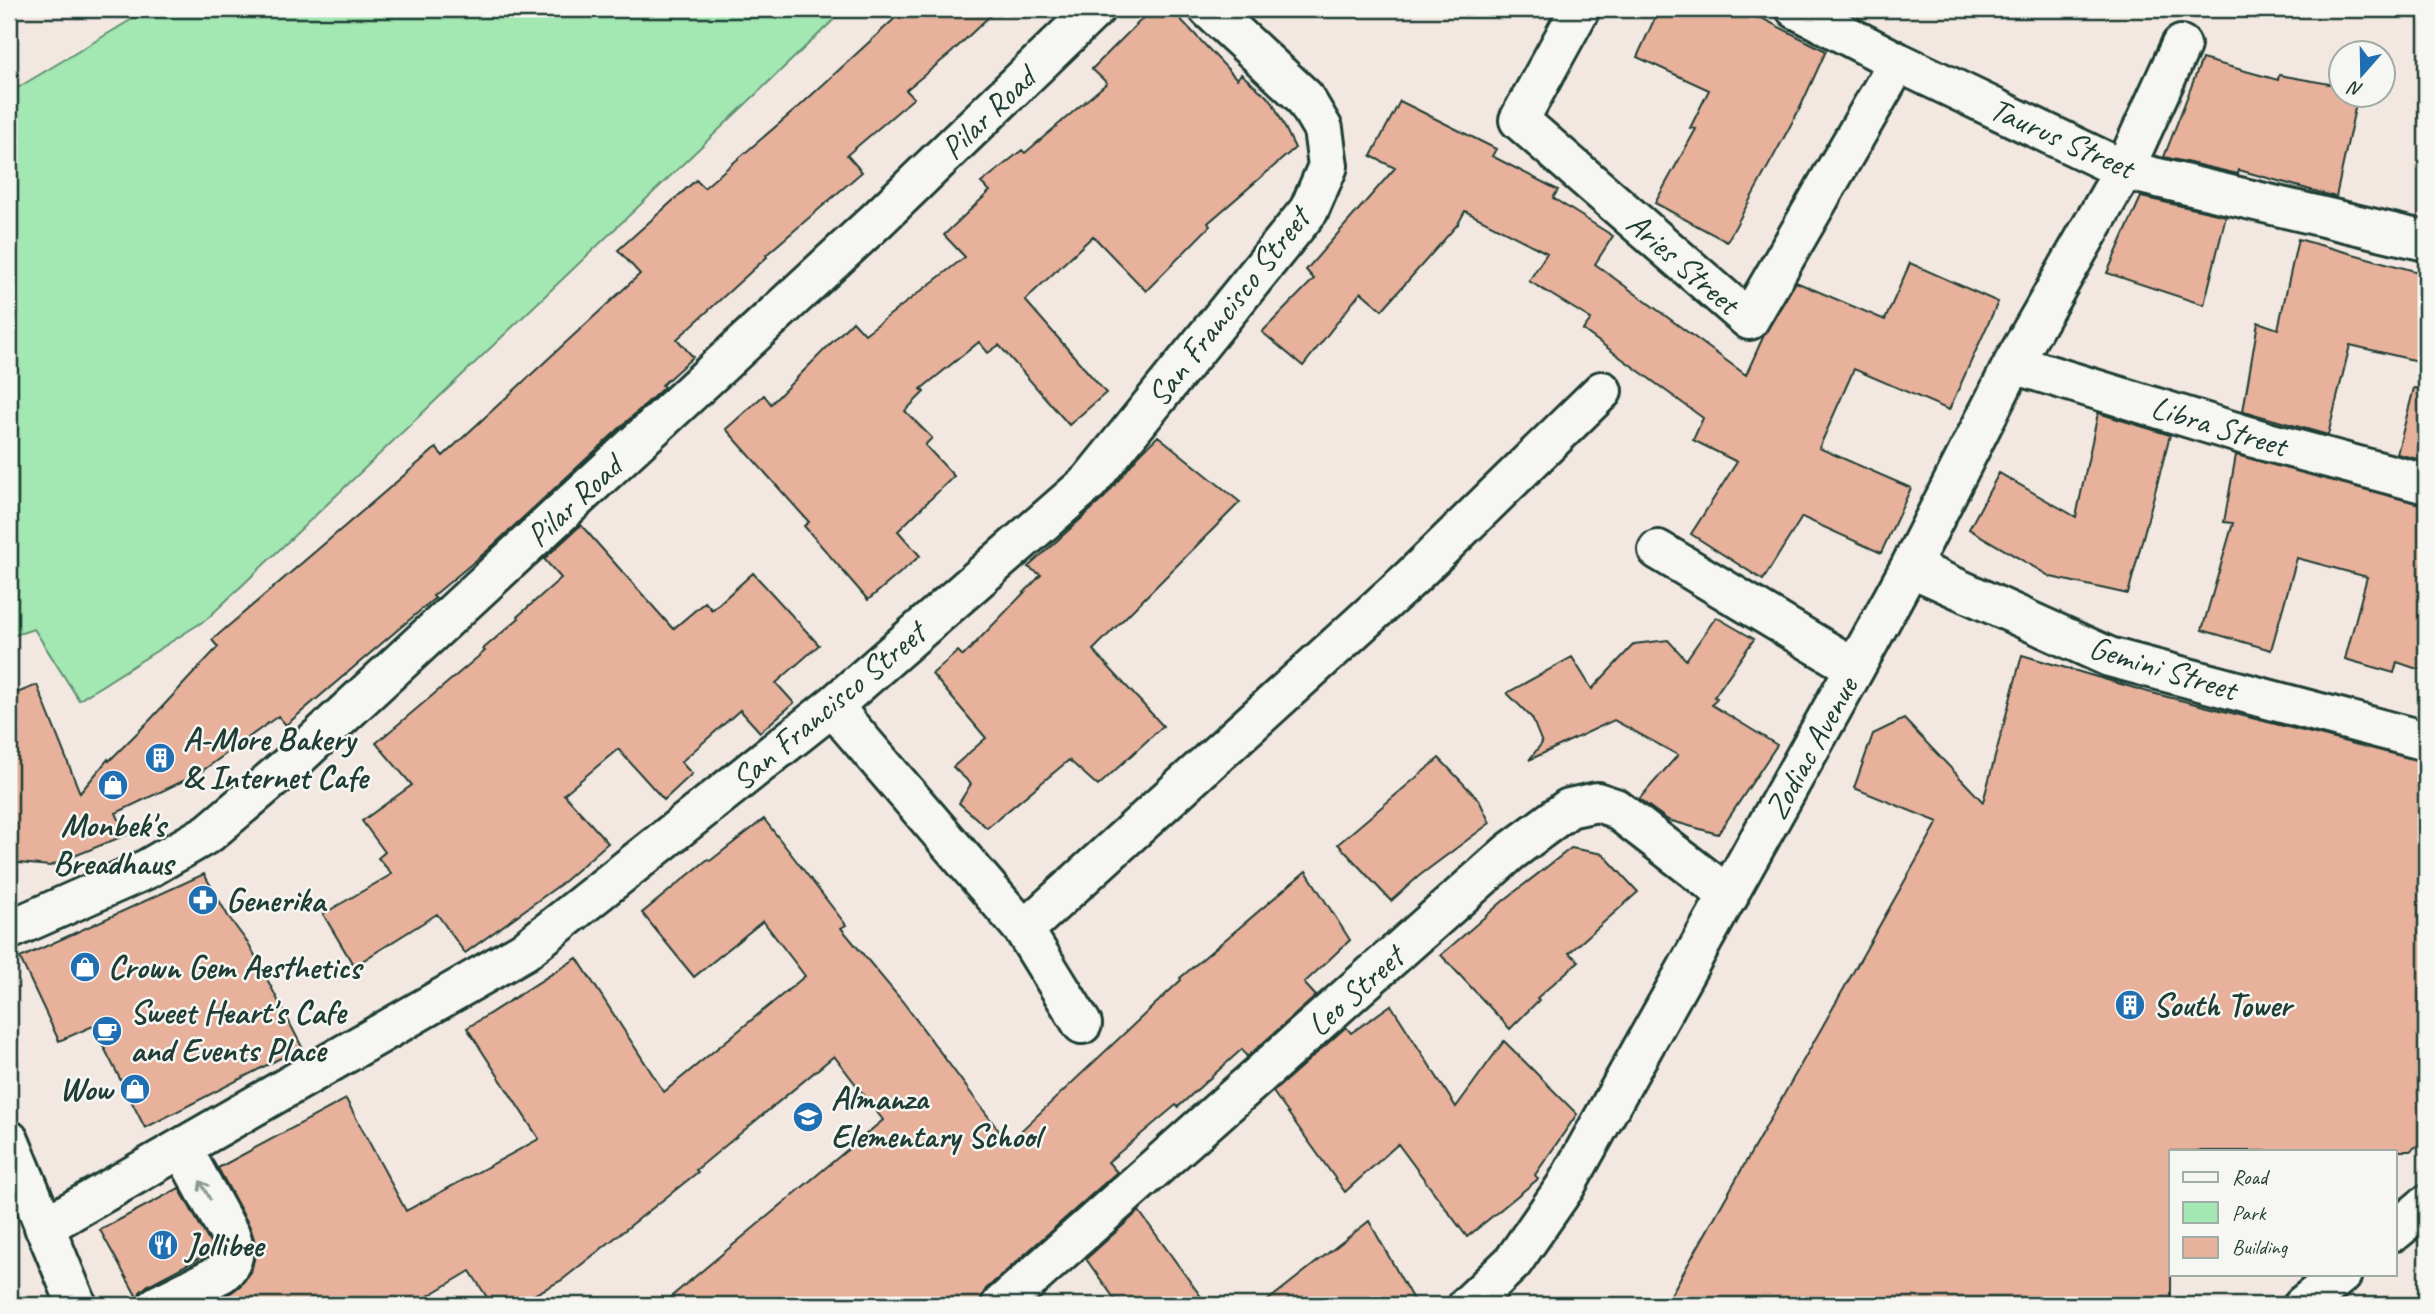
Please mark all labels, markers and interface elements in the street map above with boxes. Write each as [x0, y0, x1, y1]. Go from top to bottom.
north arrow [2326, 38, 2396, 108]
street label: Pilar Road [932, 54, 1048, 168]
text: N [2344, 75, 2366, 102]
street label: Taurus Street [1983, 88, 2143, 190]
street label: San Francisco Street [1137, 196, 1321, 415]
street label: Aries Street [1618, 203, 1750, 325]
street label: Libra Street [2146, 386, 2295, 467]
street label: Pilar Road [517, 443, 634, 556]
street label: San Francisco Street [722, 610, 937, 799]
street label: Gemini Street [2084, 626, 2245, 711]
street label: Zodiac Avenue [1755, 668, 1868, 826]
place label: A-More Bakery & Internet Cafe [183, 718, 370, 798]
building icon: A-More Bakery & Internet Cafe [143, 741, 177, 775]
shop icon: Monbek's Breadhaus [96, 768, 130, 802]
place label: Monbek's Breadhaus [53, 804, 176, 884]
place label: Generika [226, 879, 327, 921]
pharmacy icon: Generika [186, 883, 220, 917]
street label: Leo Street [1298, 934, 1415, 1045]
place label: Crown Gem Aesthetics [108, 946, 364, 988]
shop icon: Crown Gem Aesthetics [68, 950, 102, 984]
place label: South Tower [2153, 984, 2296, 1026]
building icon: South Tower [2113, 988, 2147, 1022]
place label: Sweet Heart's Cafe and Events Place [130, 991, 349, 1071]
cafe icon: Sweet Heart's Cafe and Events Place [90, 1014, 124, 1048]
place label: Wow [60, 1068, 115, 1110]
shop icon: Wow [118, 1072, 152, 1106]
place label: Almanza Elementary School [831, 1077, 1047, 1157]
school or university icon: Almanza Elementary School [791, 1100, 825, 1134]
legend [2169, 1150, 2396, 1276]
text: Road [2232, 1164, 2271, 1190]
one-way arrow [198, 1181, 212, 1201]
text: Park [2232, 1200, 2267, 1226]
place label: Jollibee [184, 1224, 266, 1266]
restaurant icon: Jollibee [146, 1228, 180, 1262]
text: Building [2232, 1234, 2289, 1260]

